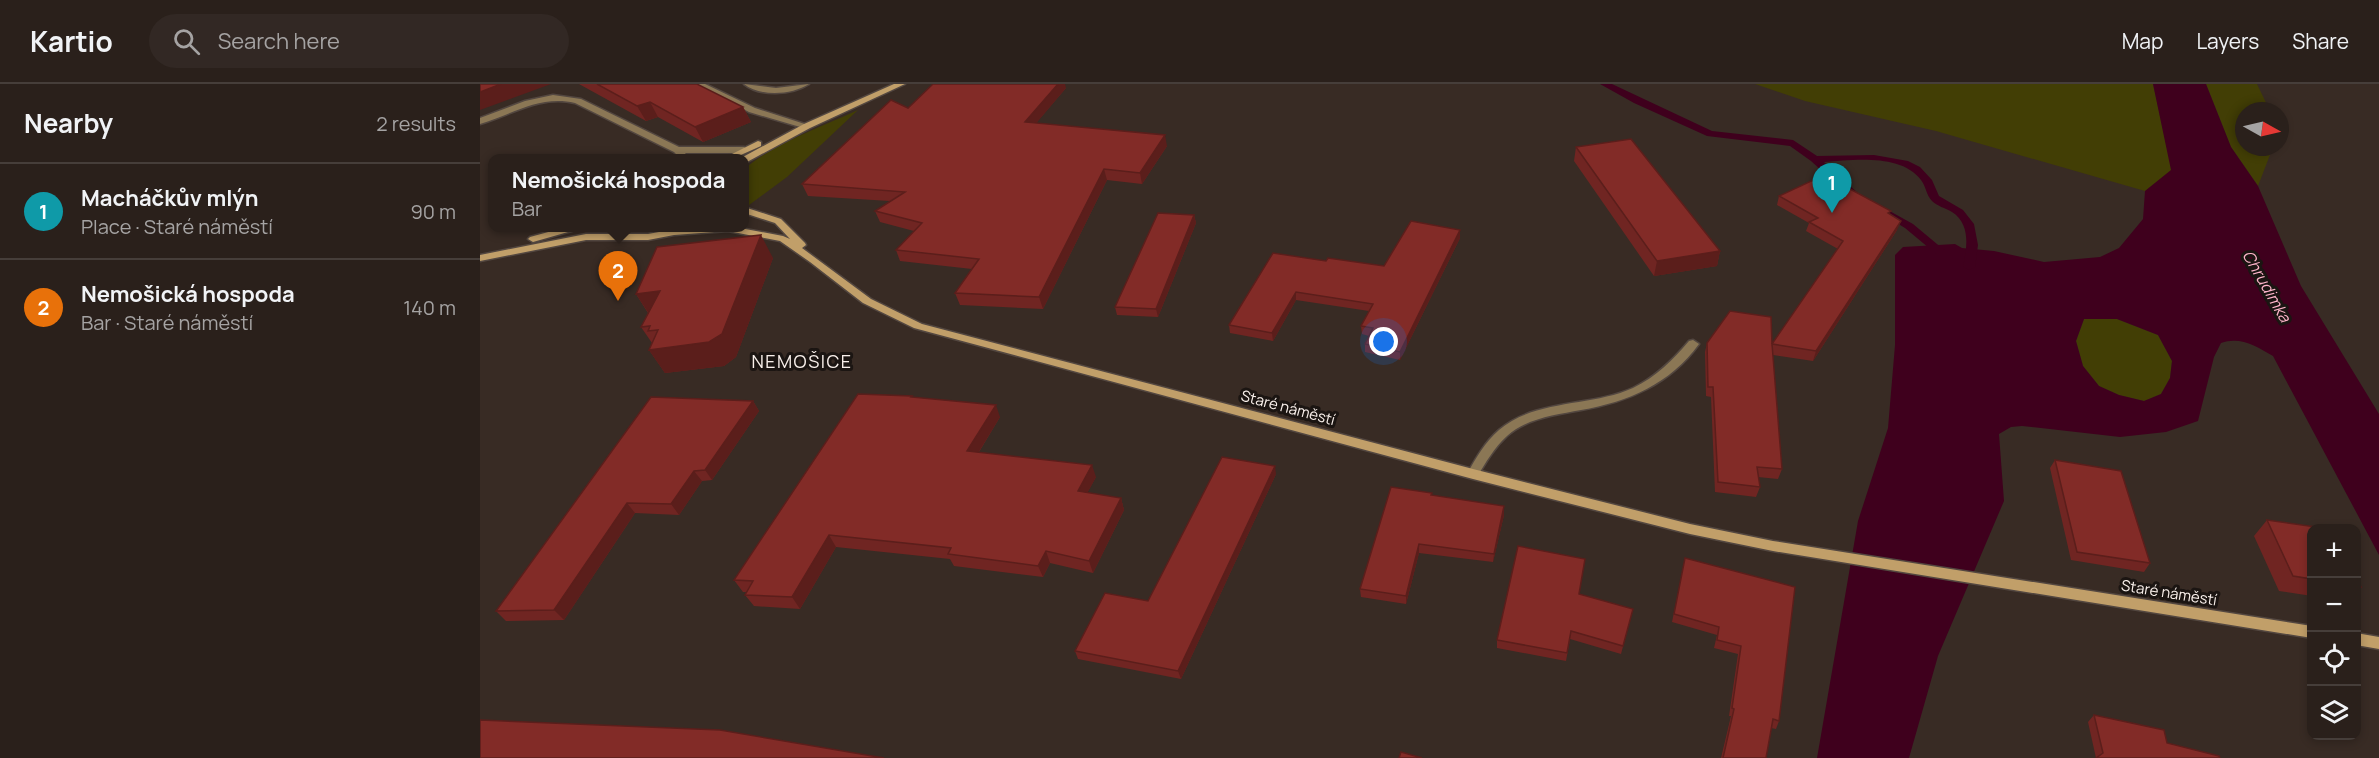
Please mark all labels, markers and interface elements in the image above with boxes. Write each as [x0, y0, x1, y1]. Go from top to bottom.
search box [149, 14, 569, 68]
text: Kartio [30, 22, 113, 60]
icon: search [170, 25, 203, 58]
text: Search here [218, 26, 340, 56]
text: Map [2122, 27, 2163, 55]
text: Layers [2196, 27, 2259, 55]
text: Share [2292, 27, 2349, 55]
north arrow [2235, 102, 2289, 156]
text: Nearby [24, 105, 113, 141]
text: 2 results [376, 110, 456, 137]
popup [488, 154, 749, 232]
pin: 1 [1812, 164, 1852, 213]
text: Nemošická hospoda [512, 165, 725, 195]
text: Macháčkův mlýn [81, 183, 258, 213]
text: Bar [512, 195, 542, 222]
text: 1 [39, 198, 48, 225]
text: 90 m [410, 198, 456, 225]
text: Place · Staré náměstí [81, 213, 273, 240]
water label: Chrudimka [2238, 246, 2297, 327]
pin: 2 [598, 252, 638, 301]
text: Nemošická hospoda [81, 279, 295, 309]
text: 2 [38, 294, 49, 321]
text: 140 m [403, 294, 456, 321]
text: Bar · Staré náměstí [81, 309, 253, 336]
your location [1369, 327, 1398, 356]
district label: NEMOŠICE [751, 349, 853, 373]
street label: Staré náměstí [1239, 385, 1338, 430]
map controls [2307, 524, 2361, 740]
button: + [2307, 524, 2361, 578]
street label: Staré náměstí [2120, 575, 2219, 611]
button: − [2307, 578, 2361, 632]
button: locate [2307, 632, 2361, 686]
button: layers [2307, 686, 2361, 740]

